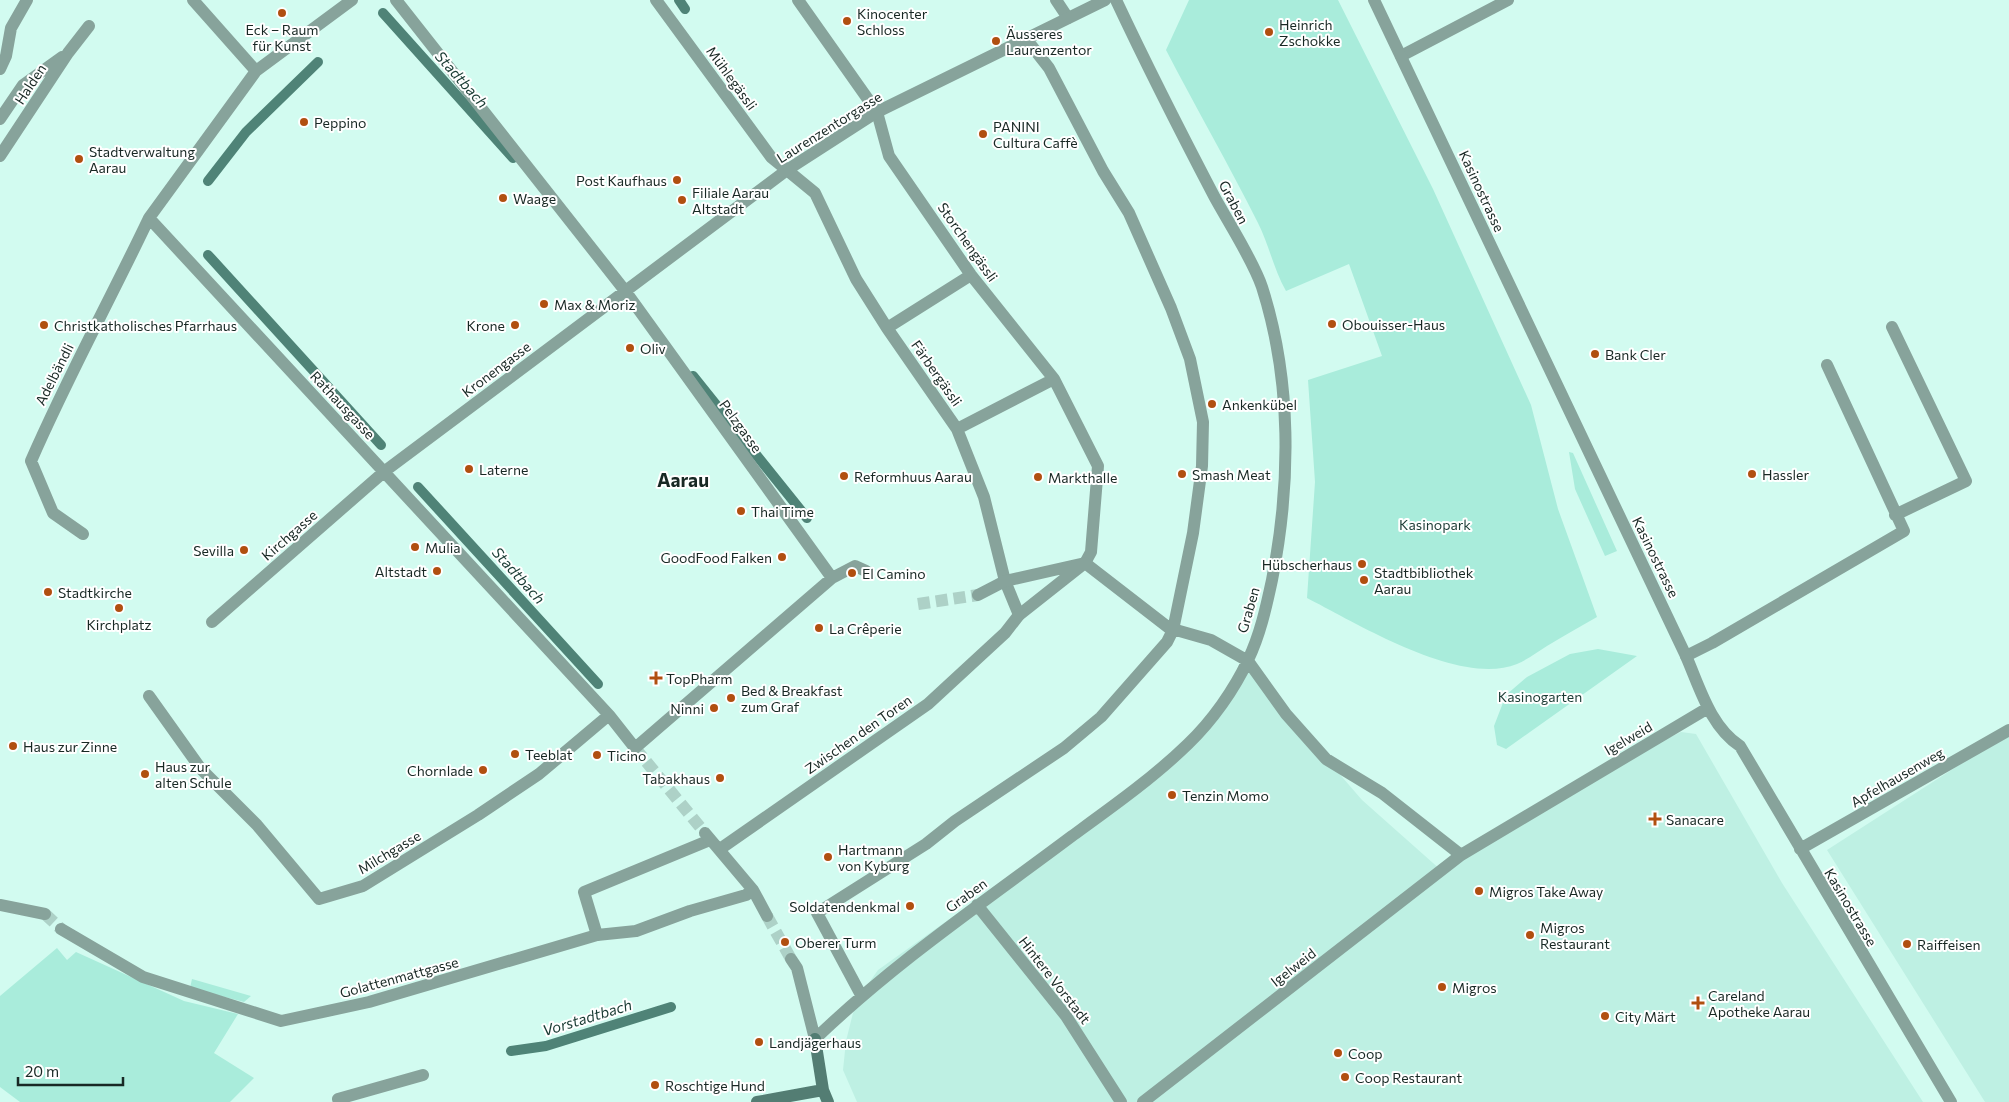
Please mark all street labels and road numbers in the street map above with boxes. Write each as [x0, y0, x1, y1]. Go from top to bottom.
street label: Mühlegässli [703, 43, 761, 113]
street label: Halden [11, 61, 49, 107]
street label: Laurenzentorgasse [773, 88, 885, 166]
street label: Kasinostrasse [1456, 148, 1508, 234]
street label: Graben [1216, 177, 1252, 227]
street label: Storchengässli [935, 199, 1001, 285]
street label: Färbergässli [908, 337, 966, 409]
street label: Kronengasse [458, 338, 534, 400]
street label: Adelbändli [31, 340, 77, 408]
street label: Rathausgasse [307, 367, 379, 443]
street label: Pelzgasse [716, 396, 766, 456]
street label: Kirchgasse [258, 506, 320, 564]
street label: Kasinostrasse [1629, 514, 1683, 600]
street label: Graben [1233, 585, 1263, 635]
street label: Zwischen den Toren [801, 691, 915, 777]
street label: Igelweid [1601, 718, 1655, 758]
street label: Apfelhausenweg [1847, 743, 1947, 811]
street label: Milchgasse [354, 827, 424, 877]
street label: Kasinostrasse [1821, 865, 1881, 949]
street label: Graben [942, 874, 990, 916]
street label: Hintere Vorstadt [1016, 933, 1095, 1027]
street label: Igelweid [1267, 944, 1319, 990]
street label: Golattenmattgasse [338, 953, 460, 1001]

